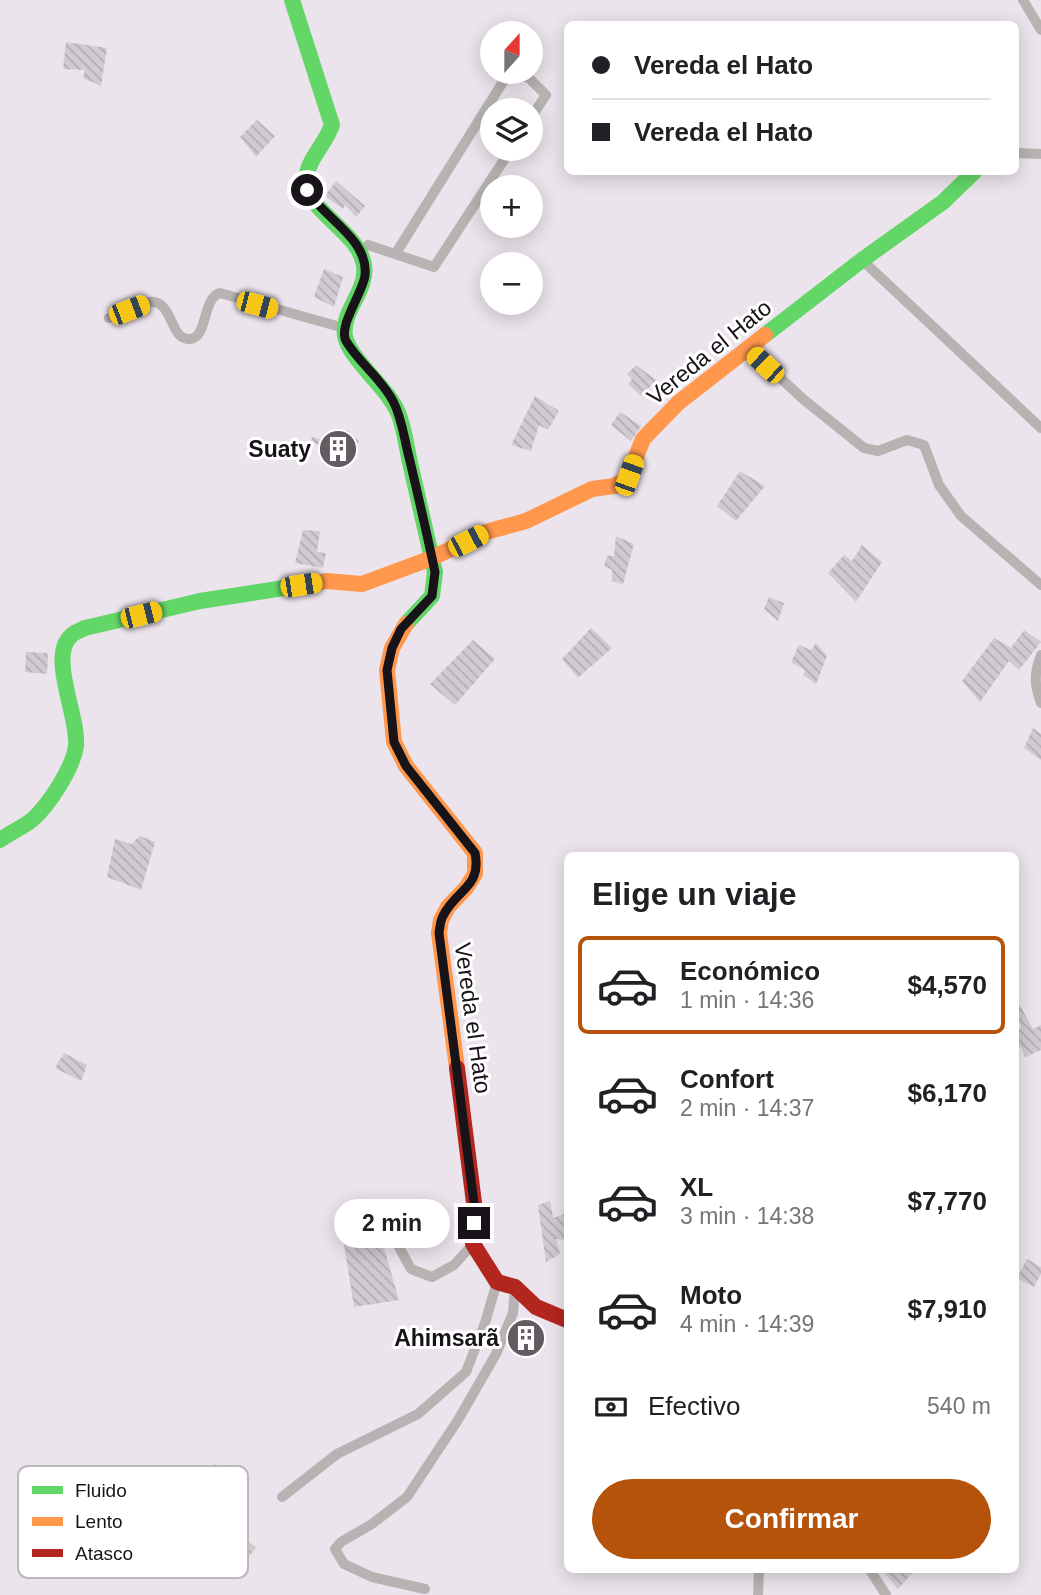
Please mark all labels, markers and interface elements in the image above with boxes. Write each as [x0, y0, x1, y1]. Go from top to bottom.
north arrow [480, 21, 542, 84]
map controls [480, 21, 543, 315]
text: Vereda el Hato [634, 50, 813, 80]
button: layers [480, 98, 543, 161]
text: Vereda el Hato [634, 117, 813, 147]
route start [291, 174, 323, 206]
button: + [480, 175, 543, 238]
button: − [480, 252, 543, 315]
car [234, 289, 281, 321]
car [106, 293, 153, 327]
street label: Vereda el Hato [642, 294, 776, 410]
car [743, 343, 788, 387]
building icon: Suaty [317, 428, 359, 470]
place label: Suaty [248, 436, 311, 462]
car [612, 452, 647, 498]
car [445, 522, 492, 560]
car [279, 571, 324, 599]
car [119, 600, 164, 630]
text: Elige un viaje [592, 876, 797, 912]
street label: Vereda el Hato [450, 941, 496, 1095]
icon: car [596, 954, 659, 1017]
text: Económico [680, 956, 820, 986]
text: $4,570 [907, 970, 987, 1000]
text: 1 min · 14:36 [680, 987, 814, 1013]
icon: car [596, 1062, 659, 1125]
text: Confort [680, 1064, 774, 1094]
text: $6,170 [907, 1078, 987, 1108]
text: 2 min · 14:37 [680, 1095, 814, 1121]
icon: car [596, 1170, 659, 1233]
text: XL [680, 1172, 713, 1202]
text: $7,770 [907, 1186, 987, 1216]
callout: 2 min [334, 1198, 449, 1248]
text: 3 min · 14:38 [680, 1203, 814, 1229]
route end [458, 1207, 490, 1239]
text: 2 min [362, 1210, 422, 1236]
icon: car [596, 1278, 659, 1341]
text: Moto [680, 1280, 742, 1310]
text: $7,910 [907, 1294, 987, 1324]
text: 4 min · 14:39 [680, 1311, 814, 1337]
building icon: Ahimsarã [505, 1317, 547, 1359]
place label: Ahimsarã [394, 1325, 499, 1351]
icon: cash [592, 1388, 630, 1426]
text: Efectivo [648, 1391, 741, 1421]
text: 540 m [927, 1393, 991, 1419]
legend [18, 1466, 248, 1578]
button: Confirmar [592, 1479, 991, 1559]
text: Fluido [75, 1480, 127, 1501]
text: Lento [75, 1511, 123, 1532]
text: Atasco [75, 1543, 133, 1564]

